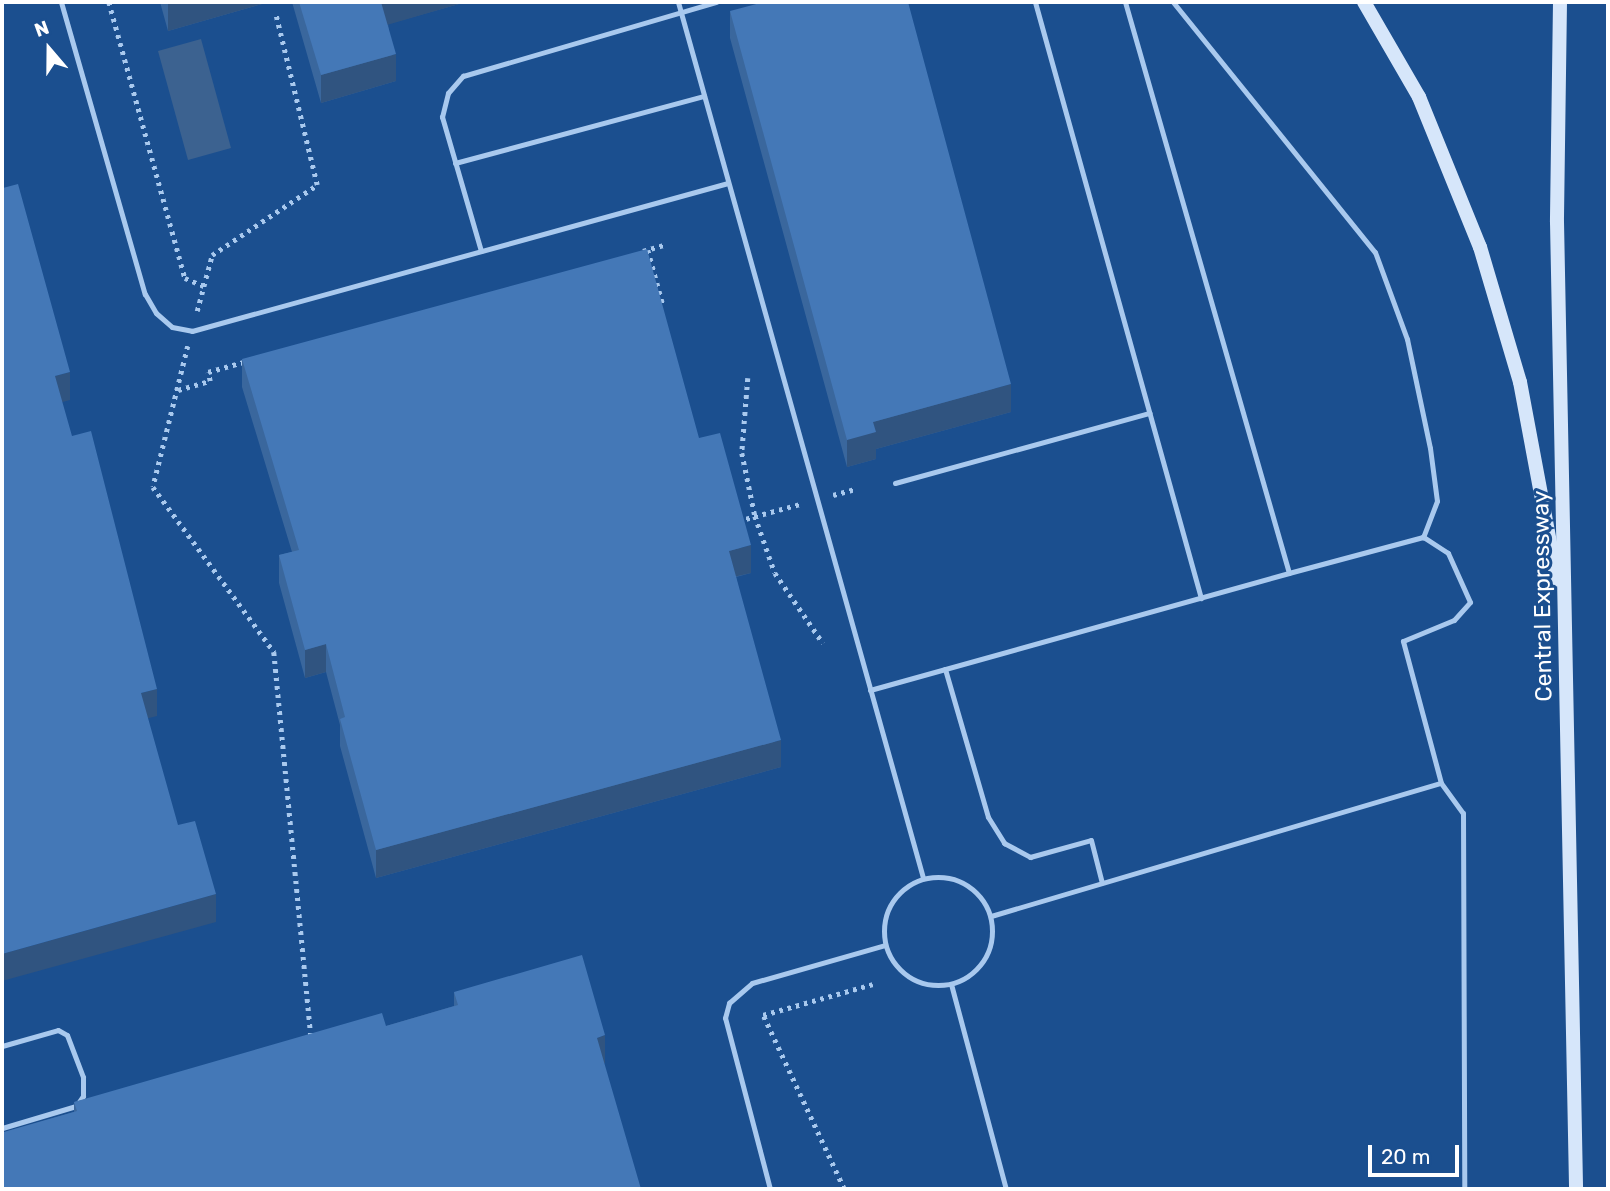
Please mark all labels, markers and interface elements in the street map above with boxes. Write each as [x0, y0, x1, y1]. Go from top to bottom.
north arrow [14, 14, 84, 84]
text: N [31, 16, 52, 42]
street label: Central Expressway [1526, 490, 1558, 702]
scale bar [1372, 1132, 1463, 1176]
text: 20 m [1381, 1144, 1430, 1169]

